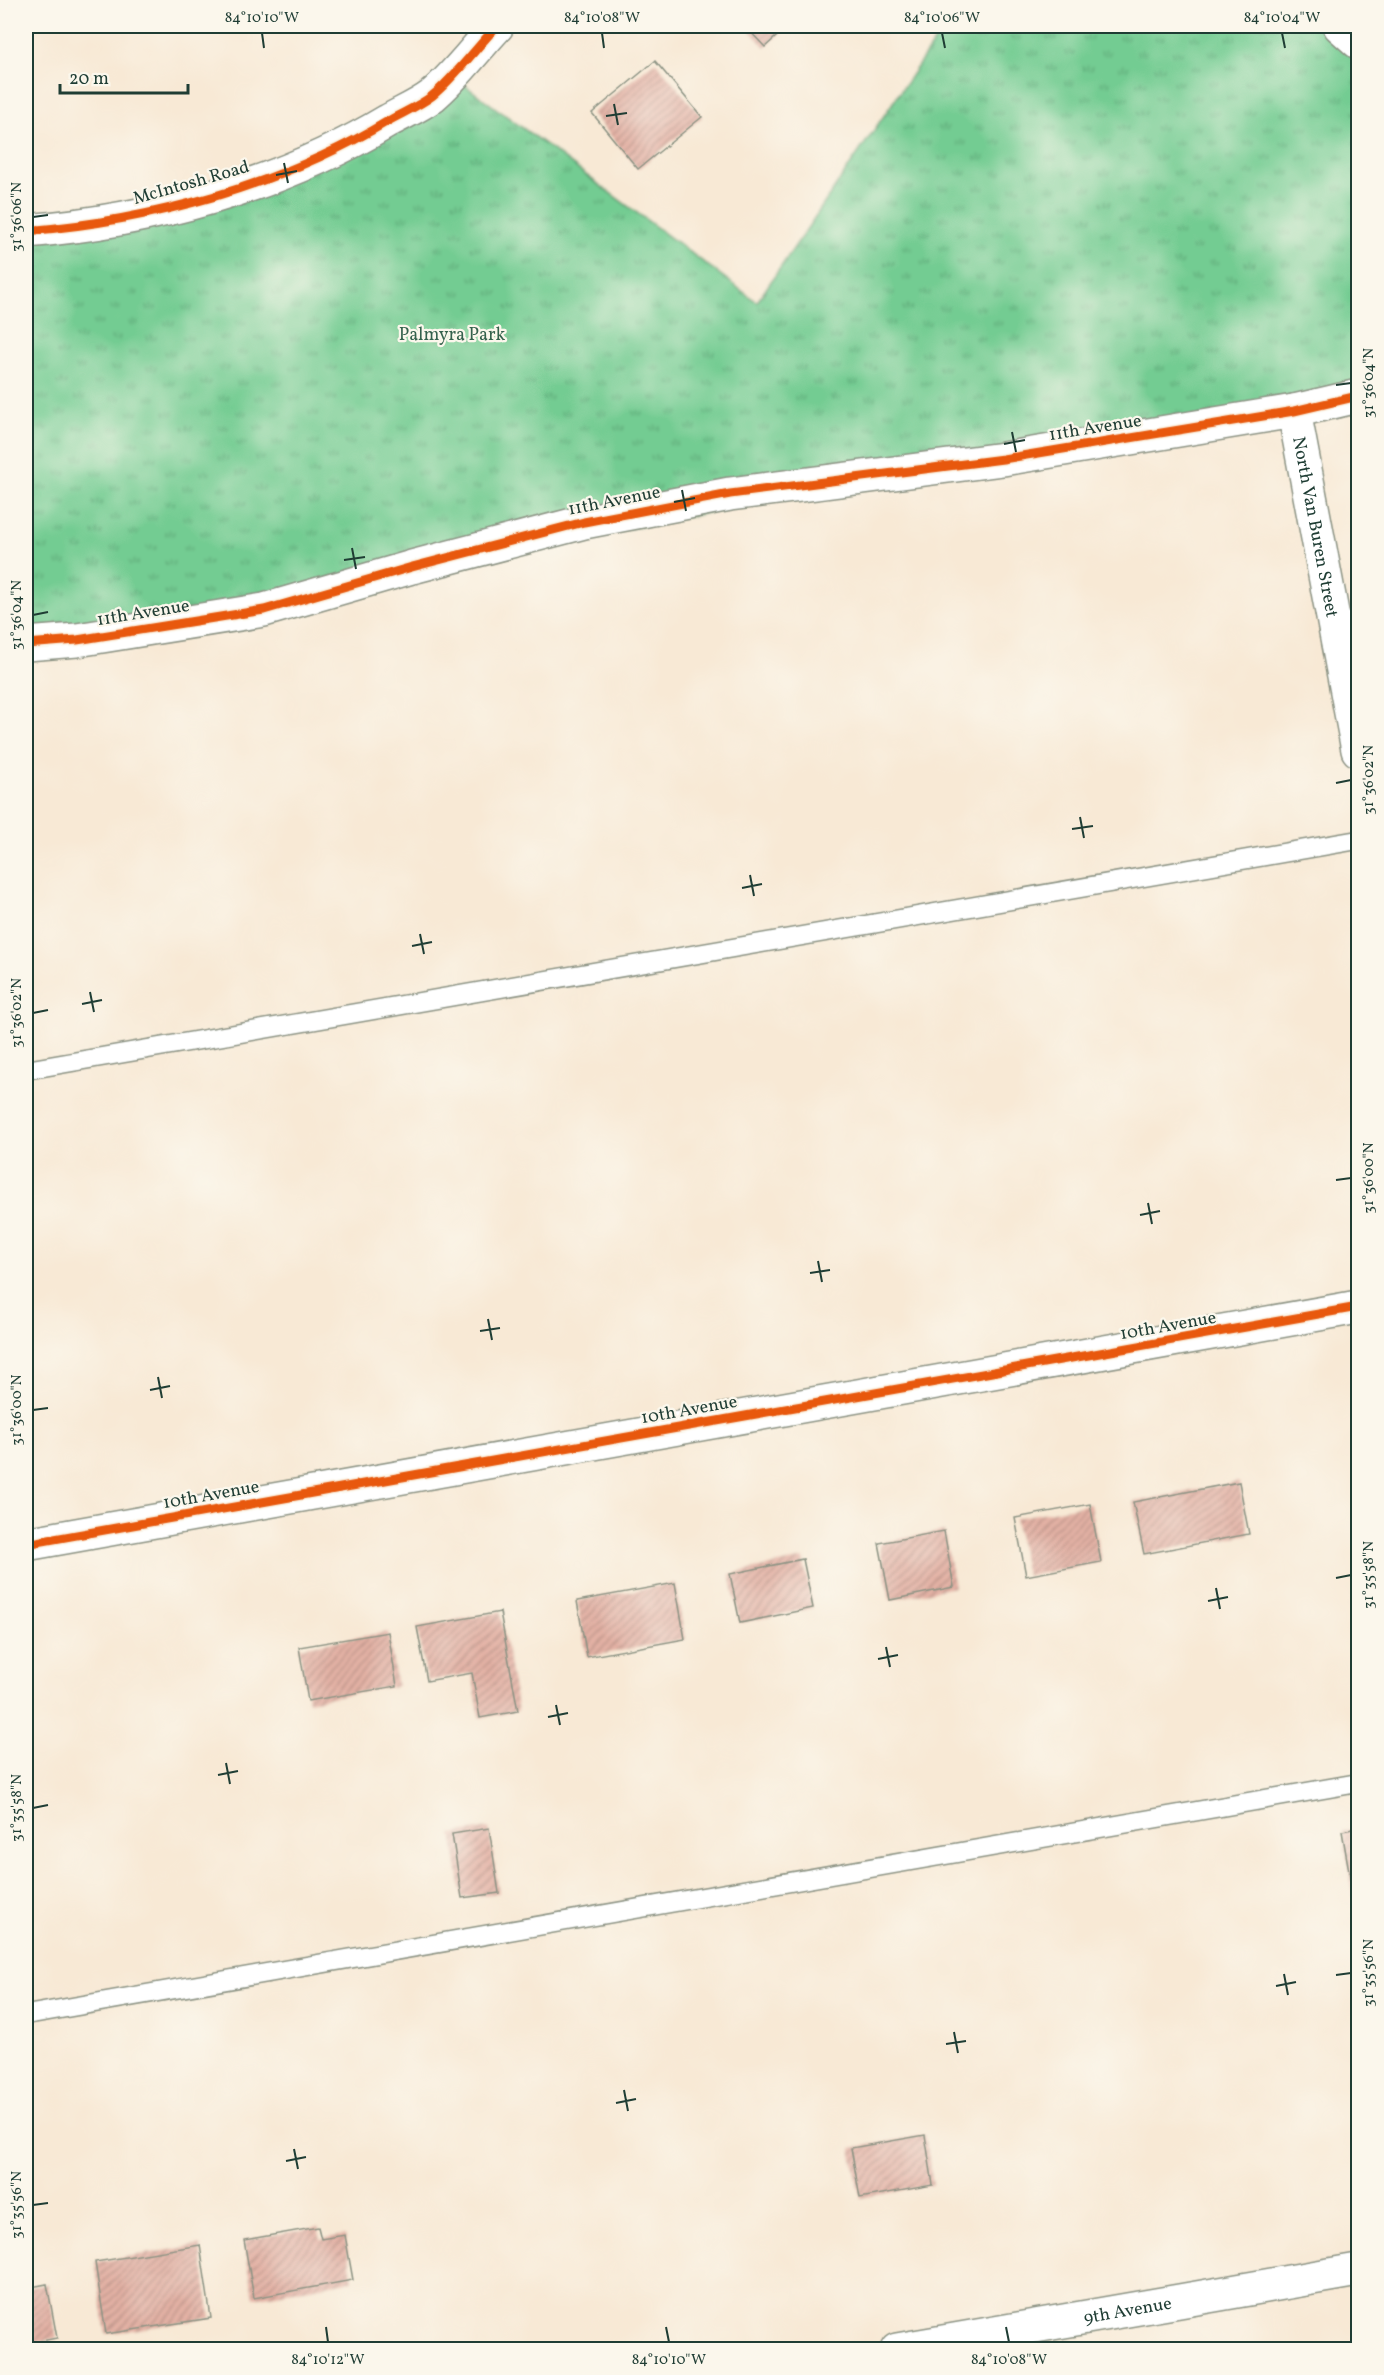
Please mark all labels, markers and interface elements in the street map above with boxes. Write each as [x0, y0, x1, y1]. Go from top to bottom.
text: 84°10'10"W [225, 8, 299, 29]
text: 84°10'08"W [564, 8, 640, 29]
text: 84°10'06"W [904, 8, 980, 29]
text: 84°10'04"W [1244, 8, 1320, 29]
scale bar [60, 57, 188, 95]
text: 20 m [69, 67, 109, 92]
street label: McIntosh Road [130, 155, 253, 212]
text: 31°36'06"N [7, 182, 28, 252]
park label: Palmyra Park [399, 323, 506, 348]
text: 31°36'04"N [1359, 348, 1380, 418]
street label: 11th Avenue [1047, 409, 1143, 448]
street label: North Van Buren Street [1285, 435, 1344, 620]
street label: 11th Avenue [566, 480, 663, 523]
text: 31°36'04"N [7, 580, 28, 650]
street label: 11th Avenue [95, 594, 191, 633]
text: 31°36'02"N [1359, 745, 1380, 815]
text: 31°36'02"N [7, 978, 28, 1048]
text: 31°36'00"N [1359, 1142, 1380, 1214]
street label: 10th Avenue [1118, 1306, 1218, 1347]
text: 31°36'00"N [7, 1374, 28, 1446]
street label: 10th Avenue [639, 1390, 739, 1431]
street label: 10th Avenue [161, 1475, 261, 1516]
text: 31°35'58"N [1359, 1541, 1380, 1609]
text: 31°35'58"N [7, 1774, 28, 1842]
text: 31°35'56"N [1359, 1939, 1380, 2007]
text: 31°35'56"N [7, 2171, 28, 2239]
street label: 9th Avenue [1082, 2292, 1174, 2331]
text: 84°10'12"W [291, 2350, 365, 2371]
text: 84°10'10"W [632, 2350, 706, 2371]
text: 84°10'08"W [971, 2350, 1047, 2371]

